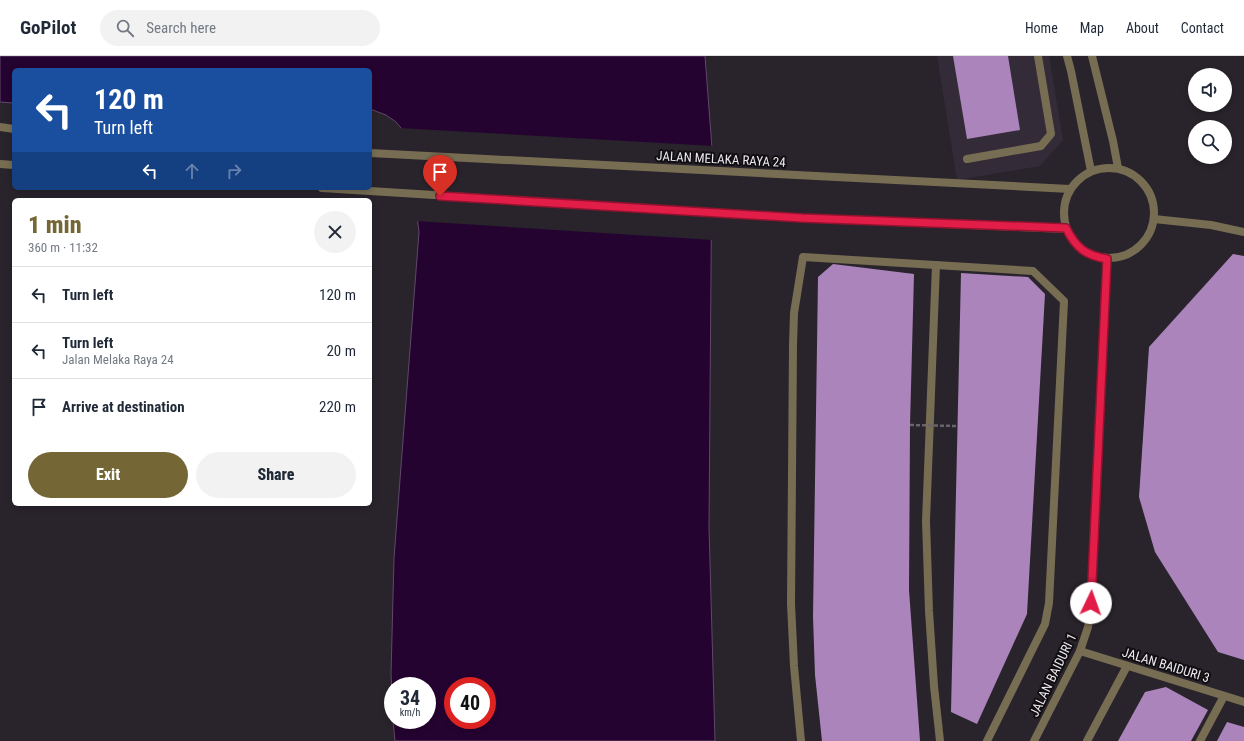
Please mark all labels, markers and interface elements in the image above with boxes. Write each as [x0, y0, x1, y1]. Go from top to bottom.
search box [100, 10, 380, 46]
text: GoPilot [20, 16, 76, 39]
icon: search [114, 17, 136, 39]
text: Search here [146, 19, 216, 37]
text: Home [1025, 20, 1058, 36]
text: Map [1080, 20, 1104, 36]
text: About [1126, 20, 1159, 36]
text: Contact [1181, 20, 1224, 36]
map controls [1188, 68, 1232, 164]
button: sound [1188, 68, 1232, 112]
text: 120 m [94, 83, 164, 116]
icon: left [28, 84, 80, 136]
text: Turn left [94, 117, 153, 138]
button: search [1188, 120, 1232, 164]
street label: JALAN MELAKA RAYA 24 [656, 148, 787, 170]
pin [423, 155, 457, 196]
icon: left [139, 160, 161, 182]
icon: ahead [181, 160, 203, 182]
icon: right [223, 160, 245, 182]
icon: arrive [429, 161, 451, 183]
text: 1 min [28, 211, 82, 239]
button: close [314, 211, 356, 253]
text: 360 m · 11:32 [28, 240, 98, 255]
icon: left [28, 284, 50, 306]
text: Turn left [62, 286, 113, 304]
text: 120 m [319, 286, 356, 304]
text: Turn left [62, 334, 113, 352]
icon: left [28, 340, 50, 362]
text: 20 m [326, 342, 356, 360]
text: Jalan Melaka Raya 24 [62, 352, 174, 367]
icon: arrive [28, 396, 50, 418]
text: Arrive at destination [62, 398, 185, 416]
text: 220 m [319, 398, 356, 416]
button: Exit [28, 452, 188, 498]
button: Share [196, 452, 356, 498]
position arrow [1070, 582, 1112, 624]
street label: JALAN BAIDURI 1 [1026, 631, 1080, 719]
street label: JALAN BAIDURI 3 [1120, 645, 1212, 685]
speed limit sign: 40 [444, 677, 496, 729]
text: 34 [400, 686, 420, 710]
text: km/h [400, 707, 420, 718]

